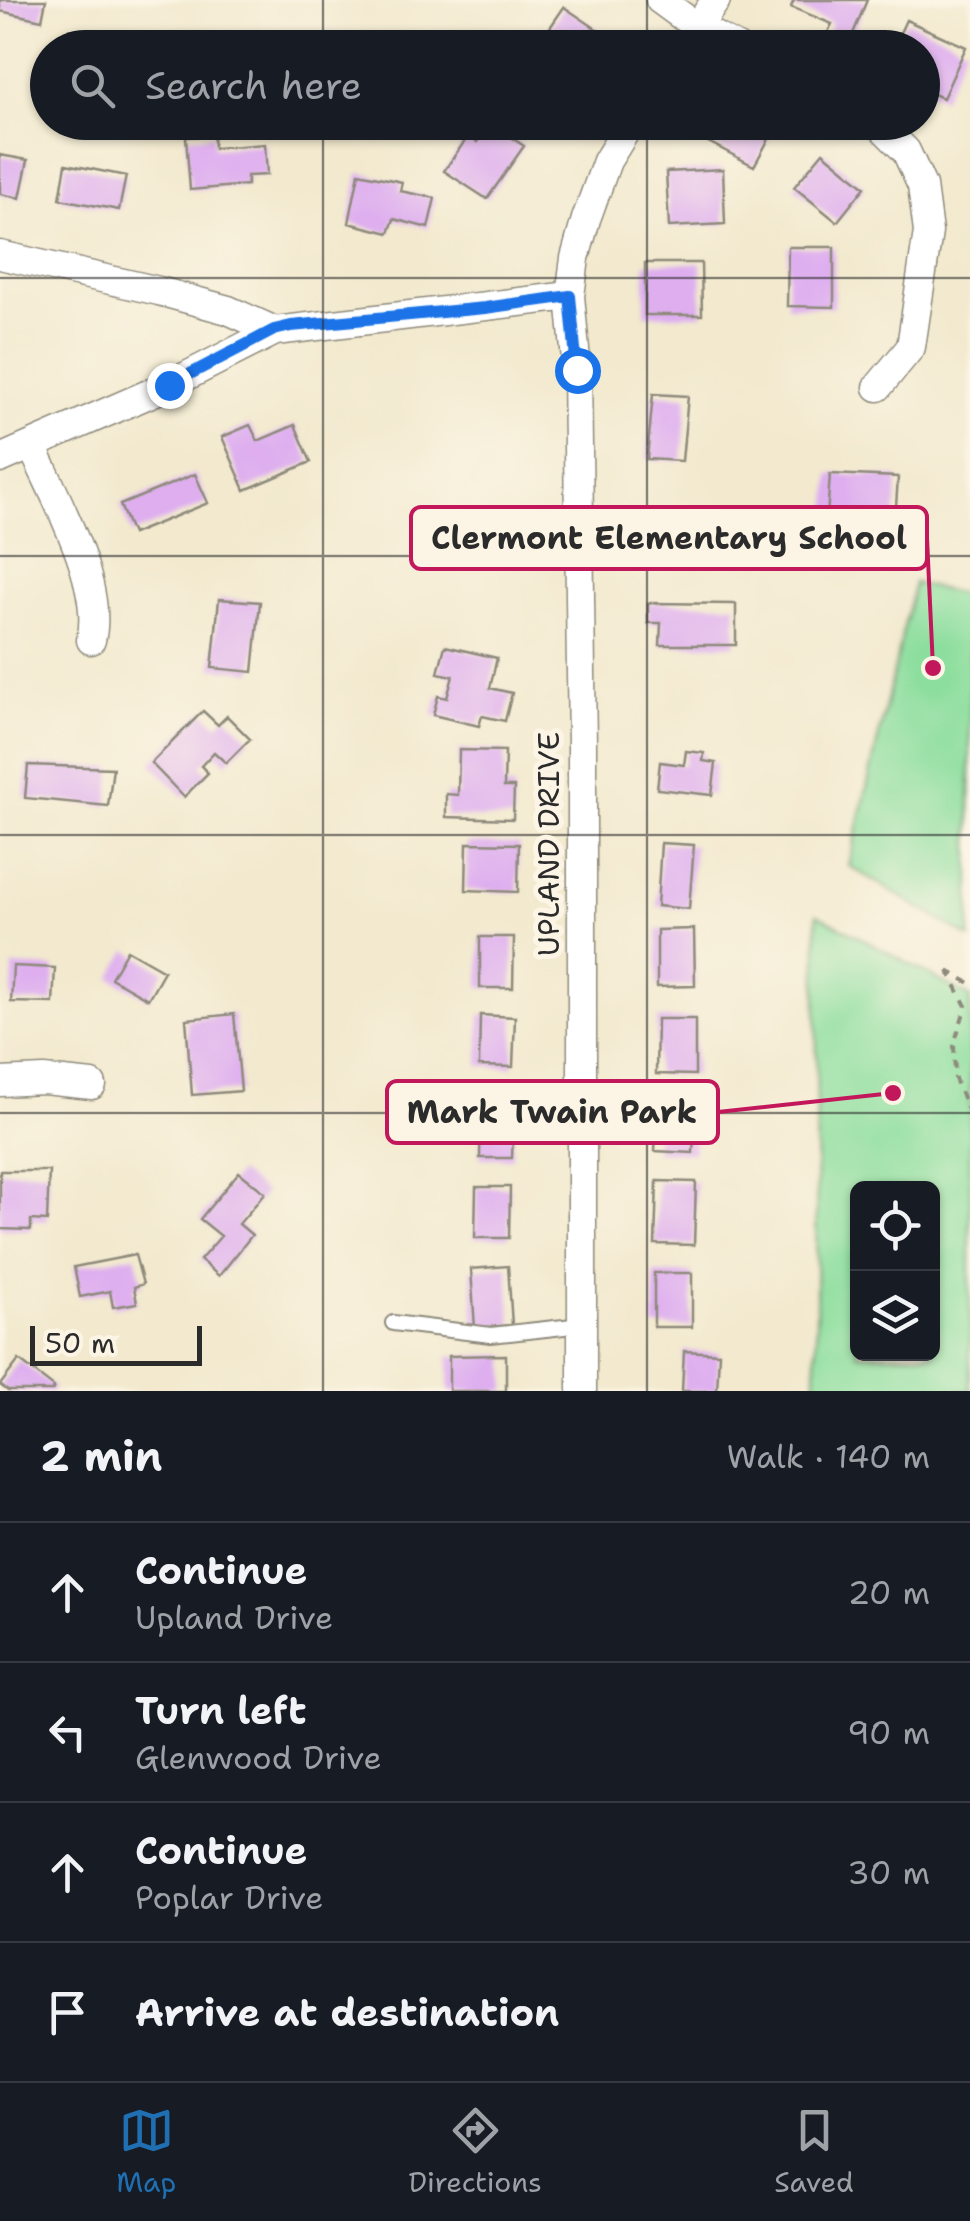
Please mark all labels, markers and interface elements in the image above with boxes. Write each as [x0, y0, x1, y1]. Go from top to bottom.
search box [30, 30, 940, 140]
icon: search [65, 58, 120, 113]
text: Search here [145, 60, 362, 111]
route start [555, 348, 601, 394]
route end [147, 363, 193, 409]
callout: Clermont Elementary School [411, 507, 927, 569]
text: Clermont Elementary School [431, 516, 907, 559]
street label: UPLAND DRIVE [528, 732, 569, 956]
callout: Mark Twain Park [387, 1081, 718, 1143]
text: Mark Twain Park [407, 1090, 697, 1133]
map controls [850, 1181, 940, 1361]
button: locate [850, 1181, 940, 1271]
button: layers [850, 1271, 940, 1361]
scale bar [30, 1321, 202, 1366]
text: 50 m [45, 1324, 115, 1362]
text: 2 min [40, 1428, 162, 1484]
text: Walk · 140 m [727, 1435, 930, 1478]
text: Continue [135, 1545, 307, 1596]
icon: ahead [40, 1565, 95, 1620]
text: 20 m [848, 1571, 930, 1614]
text: Upland Drive [135, 1596, 333, 1639]
text: Turn left [135, 1685, 307, 1736]
icon: left [40, 1705, 95, 1760]
text: 90 m [847, 1711, 930, 1754]
text: Glenwood Drive [135, 1736, 382, 1779]
text: Continue [135, 1825, 307, 1876]
icon: ahead [40, 1845, 95, 1900]
text: 30 m [847, 1851, 930, 1894]
text: Poplar Drive [135, 1876, 323, 1919]
icon: arrive [40, 1985, 95, 2040]
text: Arrive at destination [135, 1987, 559, 2038]
tab: Map [116, 2103, 176, 2201]
tab: Directions [409, 2103, 542, 2201]
tab: Saved [774, 2103, 854, 2201]

